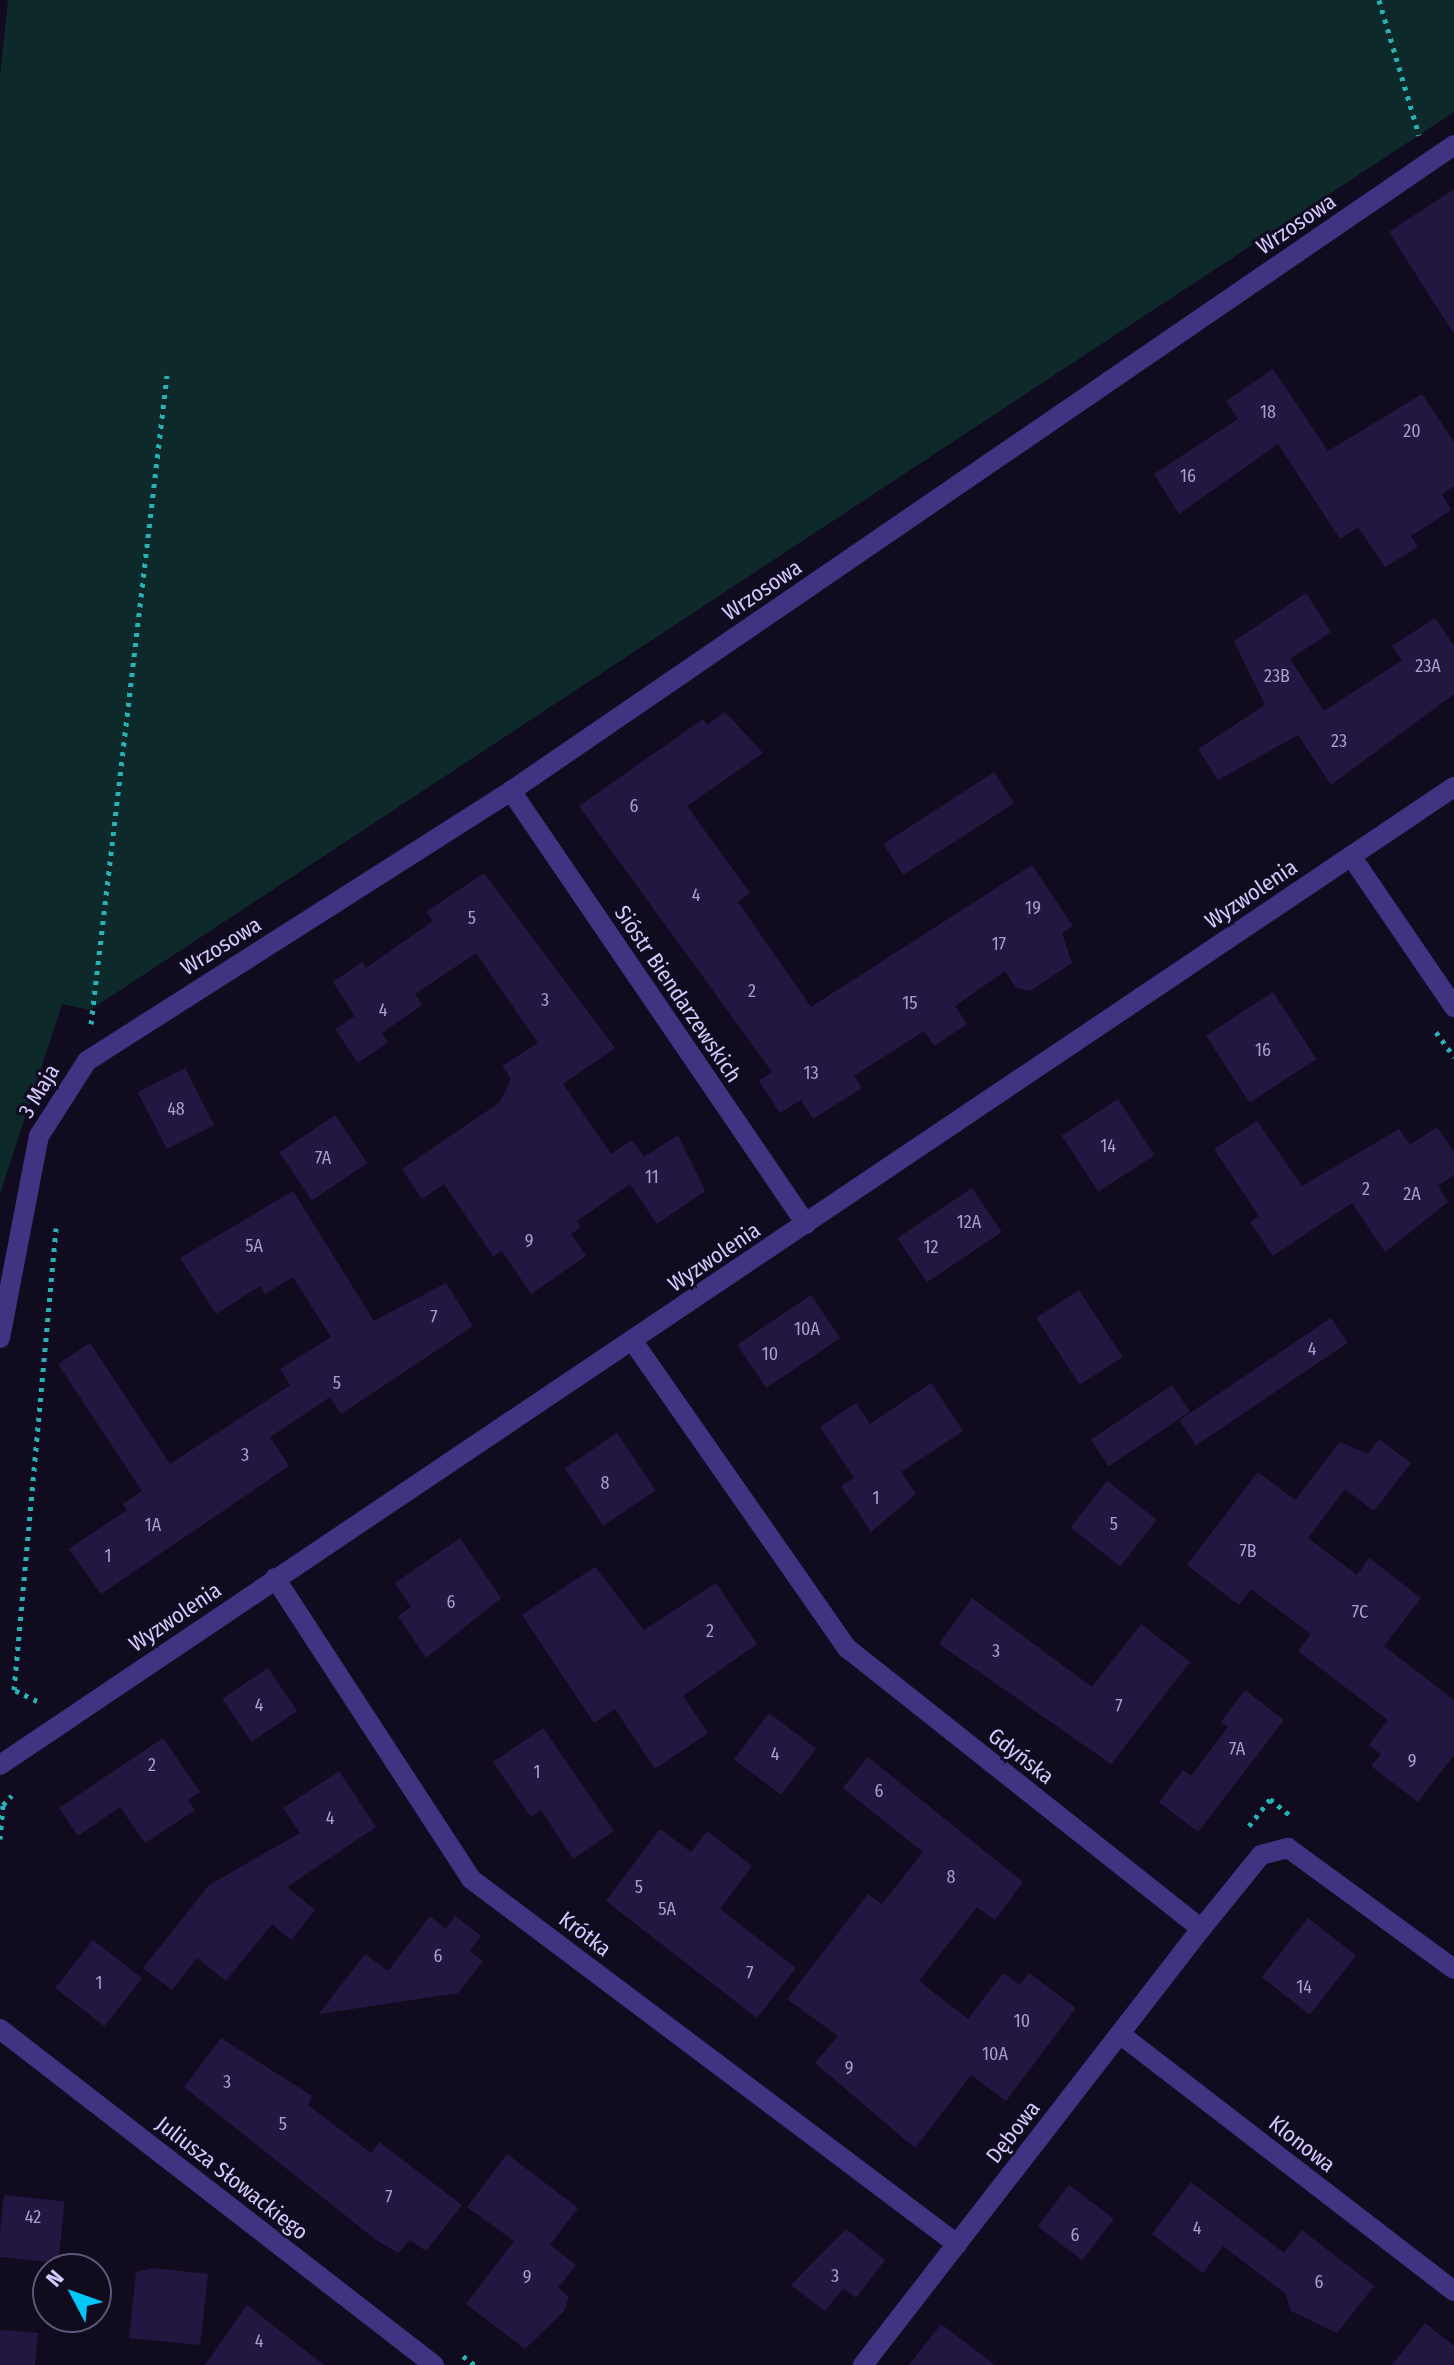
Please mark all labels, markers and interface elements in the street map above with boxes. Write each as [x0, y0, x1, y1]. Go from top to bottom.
street label: Wrzosowa [1251, 188, 1341, 260]
house number: 18 [1260, 401, 1276, 423]
house number: 20 [1403, 420, 1421, 442]
house number: 16 [1180, 465, 1196, 487]
street label: Wrzosowa [717, 554, 807, 626]
house number: 23A [1415, 655, 1441, 677]
house number: 23B [1264, 665, 1290, 687]
house number: 23 [1331, 730, 1347, 752]
house number: 6 [630, 795, 638, 817]
street label: Wyzwolenia [1200, 854, 1302, 934]
house number: 4 [692, 884, 700, 906]
house number: 19 [1025, 897, 1041, 919]
street label: Sióstr Biendarzewskich [609, 901, 747, 1087]
house number: 5 [468, 907, 476, 929]
street label: Wrzosowa [176, 911, 266, 981]
house number: 17 [992, 933, 1006, 955]
house number: 2 [748, 980, 756, 1002]
house number: 3 [541, 989, 549, 1011]
house number: 15 [902, 992, 918, 1014]
house number: 4 [379, 999, 387, 1021]
house number: 16 [1255, 1039, 1271, 1061]
street label: 3 Maja [13, 1060, 65, 1122]
house number: 13 [803, 1062, 819, 1084]
house number: 48 [167, 1098, 185, 1120]
house number: 14 [1100, 1135, 1116, 1157]
house number: 7A [315, 1147, 331, 1169]
house number: 11 [645, 1166, 659, 1188]
house number: 2 [1362, 1178, 1370, 1200]
house number: 2A [1403, 1183, 1421, 1205]
house number: 12A [957, 1211, 981, 1233]
street label: Wyzwolenia [663, 1217, 765, 1297]
house number: 9 [525, 1230, 533, 1252]
house number: 5A [245, 1235, 263, 1257]
house number: 12 [924, 1236, 938, 1258]
house number: 7 [430, 1306, 438, 1328]
house number: 10A [794, 1318, 820, 1340]
house number: 4 [1308, 1338, 1316, 1360]
house number: 10 [762, 1343, 778, 1365]
house number: 5 [333, 1372, 341, 1394]
house number: 3 [241, 1444, 249, 1466]
house number: 8 [601, 1472, 609, 1494]
house number: 1 [872, 1487, 880, 1509]
house number: 5 [1110, 1513, 1118, 1535]
house number: 1A [145, 1514, 161, 1536]
house number: 7B [1239, 1540, 1257, 1562]
house number: 1 [104, 1545, 112, 1567]
street label: Wyzwolenia [124, 1577, 226, 1657]
house number: 6 [447, 1591, 455, 1613]
house number: 7C [1352, 1601, 1368, 1623]
house number: 2 [706, 1620, 714, 1642]
house number: 3 [992, 1640, 1000, 1662]
house number: 4 [255, 1694, 263, 1716]
house number: 7 [1115, 1695, 1123, 1717]
street label: Gdyńska [983, 1722, 1059, 1790]
house number: 7A [1229, 1738, 1245, 1760]
house number: 4 [771, 1743, 779, 1765]
house number: 9 [1408, 1750, 1416, 1772]
house number: 2 [148, 1754, 156, 1776]
house number: 1 [533, 1761, 541, 1783]
house number: 6 [875, 1780, 883, 1802]
house number: 4 [326, 1807, 334, 1829]
house number: 8 [947, 1866, 955, 1888]
house number: 5 [635, 1876, 643, 1898]
house number: 5A [658, 1898, 676, 1920]
street label: Krótka [554, 1906, 616, 1962]
house number: 6 [434, 1945, 442, 1967]
house number: 7 [746, 1962, 754, 1984]
house number: 1 [95, 1972, 103, 1994]
house number: 14 [1296, 1976, 1312, 1998]
house number: 10 [1014, 2010, 1030, 2032]
house number: 10A [982, 2043, 1008, 2065]
house number: 9 [845, 2057, 853, 2079]
house number: 3 [223, 2071, 231, 2093]
street label: Dębowa [980, 2096, 1046, 2168]
street label: Klonowa [1264, 2110, 1340, 2178]
street label: Juliusza Słowackiego [151, 2111, 313, 2245]
house number: 5 [279, 2113, 287, 2135]
house number: 7 [385, 2186, 393, 2208]
house number: 42 [25, 2206, 41, 2228]
house number: 4 [1193, 2217, 1201, 2239]
house number: 6 [1071, 2224, 1079, 2246]
north arrow [32, 2253, 112, 2333]
text: N [41, 2264, 70, 2292]
house number: 3 [831, 2265, 839, 2287]
house number: 9 [523, 2266, 531, 2288]
house number: 6 [1315, 2271, 1323, 2293]
house number: 4 [255, 2330, 263, 2352]

